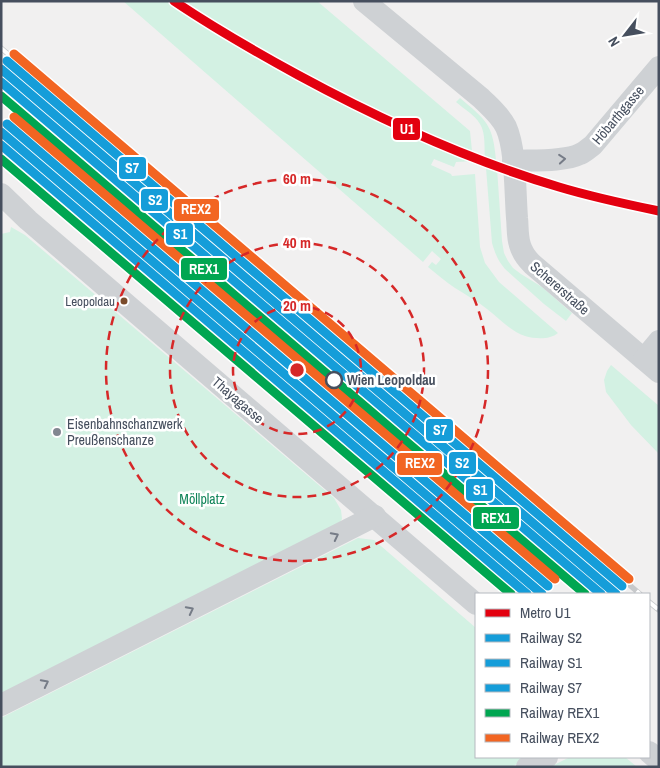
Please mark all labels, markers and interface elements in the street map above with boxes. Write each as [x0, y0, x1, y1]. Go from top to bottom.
north arrow [600, 10, 650, 60]
text: N [604, 34, 624, 50]
street label: Höbarthgasse [588, 82, 648, 148]
line badge: U1 [392, 117, 421, 141]
text: U1 [400, 120, 415, 138]
one-way arrow [558, 153, 566, 164]
line badge: S7 [118, 156, 147, 180]
text: S7 [125, 159, 140, 177]
text: 60 m [283, 168, 311, 189]
line badge: S2 [140, 188, 169, 212]
text: S2 [148, 191, 162, 209]
line badge: REX2 [173, 198, 220, 222]
text: REX2 [181, 200, 211, 218]
line badge: S1 [165, 222, 194, 246]
text: S1 [173, 225, 188, 243]
text: 40 m [283, 232, 311, 253]
line badge: REX1 [180, 257, 228, 281]
street label: Schererstraße [527, 257, 593, 319]
text: REX1 [189, 260, 220, 278]
place label: Leopoldau [65, 293, 115, 310]
text: 20 m [283, 295, 311, 316]
marker: Leopoldau [119, 296, 129, 306]
centre of rings [288, 361, 306, 379]
marker: Wien Leopoldau [325, 371, 343, 389]
place label: Wien Leopoldau [347, 371, 436, 389]
street label: Thayagasse [208, 373, 268, 427]
place label: Eisenbahnschanzwerk Preußenschanze [67, 415, 183, 449]
line badge: S7 [425, 418, 454, 442]
text: S7 [433, 421, 448, 439]
marker: Eisenbahnschanzwerk Preußenschanze [51, 426, 63, 438]
line badge: S2 [448, 451, 477, 475]
line badge: REX2 [396, 452, 443, 476]
text: REX2 [405, 454, 435, 472]
text: S2 [455, 454, 469, 472]
line badge: S1 [465, 478, 494, 502]
text: S1 [473, 481, 488, 499]
park label: Möllplatz [179, 490, 225, 508]
line badge: REX1 [472, 506, 520, 530]
text: REX1 [481, 509, 512, 527]
one-way arrow [330, 532, 339, 542]
legend [475, 593, 650, 758]
text: Metro U1 [520, 602, 571, 623]
one-way arrow [185, 606, 194, 616]
text: Railway S2 [520, 627, 582, 648]
text: Railway S1 [520, 652, 582, 673]
text: Railway S7 [520, 677, 582, 698]
one-way arrow [40, 679, 49, 689]
text: Railway REX1 [520, 702, 599, 723]
text: Railway REX2 [520, 727, 599, 748]

